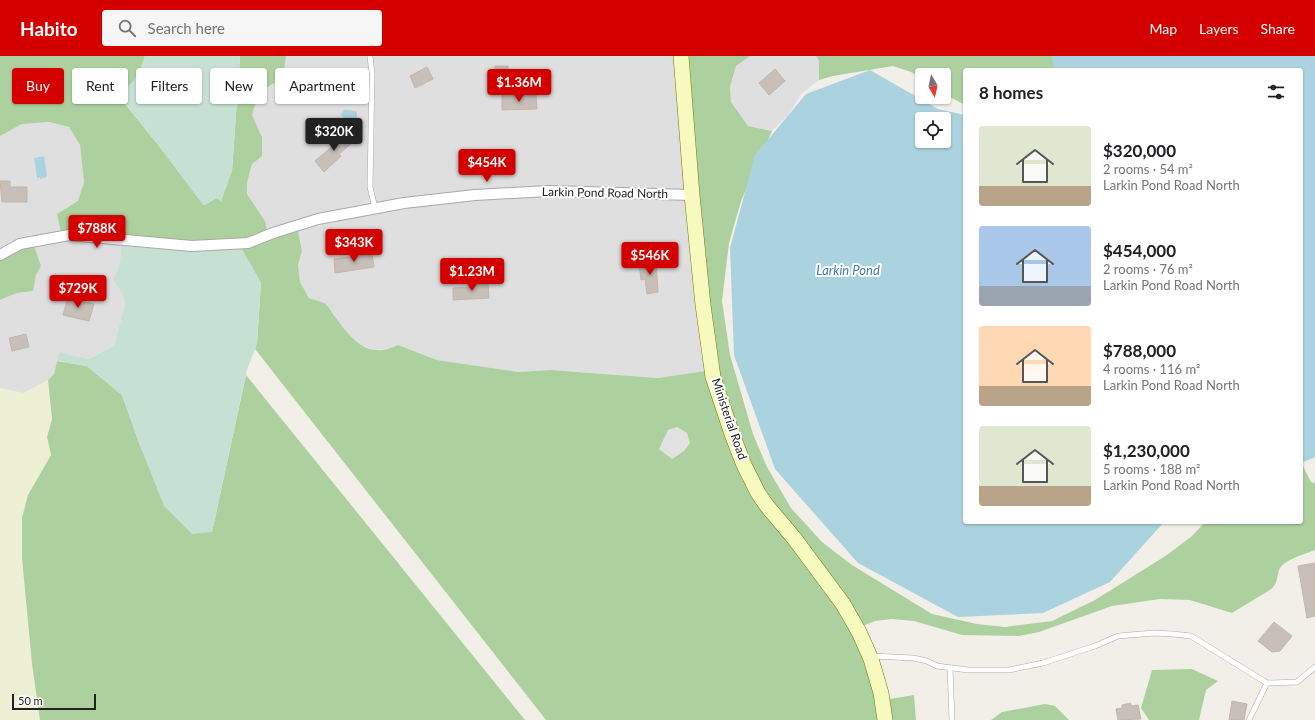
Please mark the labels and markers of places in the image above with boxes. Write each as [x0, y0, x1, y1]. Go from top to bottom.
pin: $1.36M [486, 69, 552, 103]
pin: $320K [306, 118, 362, 152]
pin: $454K [459, 149, 515, 183]
pin: $788K [69, 215, 125, 249]
pin: $343K [326, 229, 382, 263]
pin: $546K [622, 242, 678, 276]
pin: $1.23M [439, 258, 505, 292]
pin: $729K [50, 275, 106, 309]

